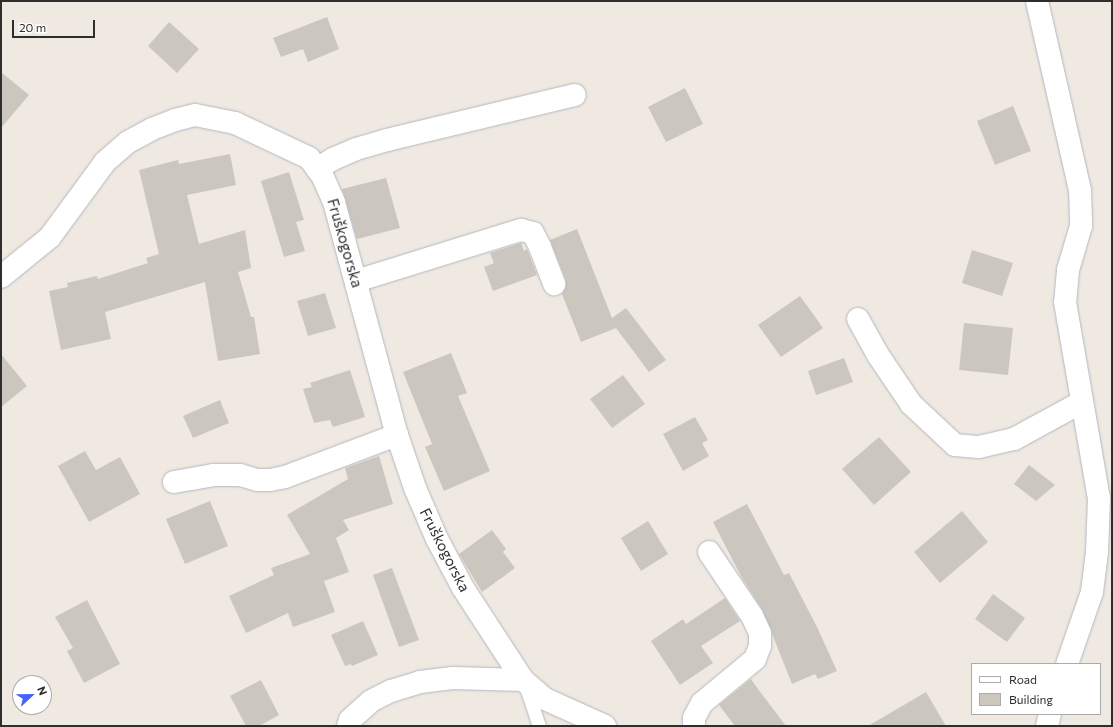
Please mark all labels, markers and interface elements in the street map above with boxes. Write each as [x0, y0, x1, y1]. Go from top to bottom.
scale bar [14, 12, 97, 38]
text: 20 m [19, 20, 46, 34]
street label: Fruškogorska [324, 196, 366, 290]
street label: Fruškogorska [416, 505, 474, 595]
legend [971, 663, 1101, 715]
text: Road [1009, 672, 1037, 686]
north arrow [12, 675, 52, 715]
text: N [35, 684, 50, 697]
text: Building [1009, 692, 1053, 706]

